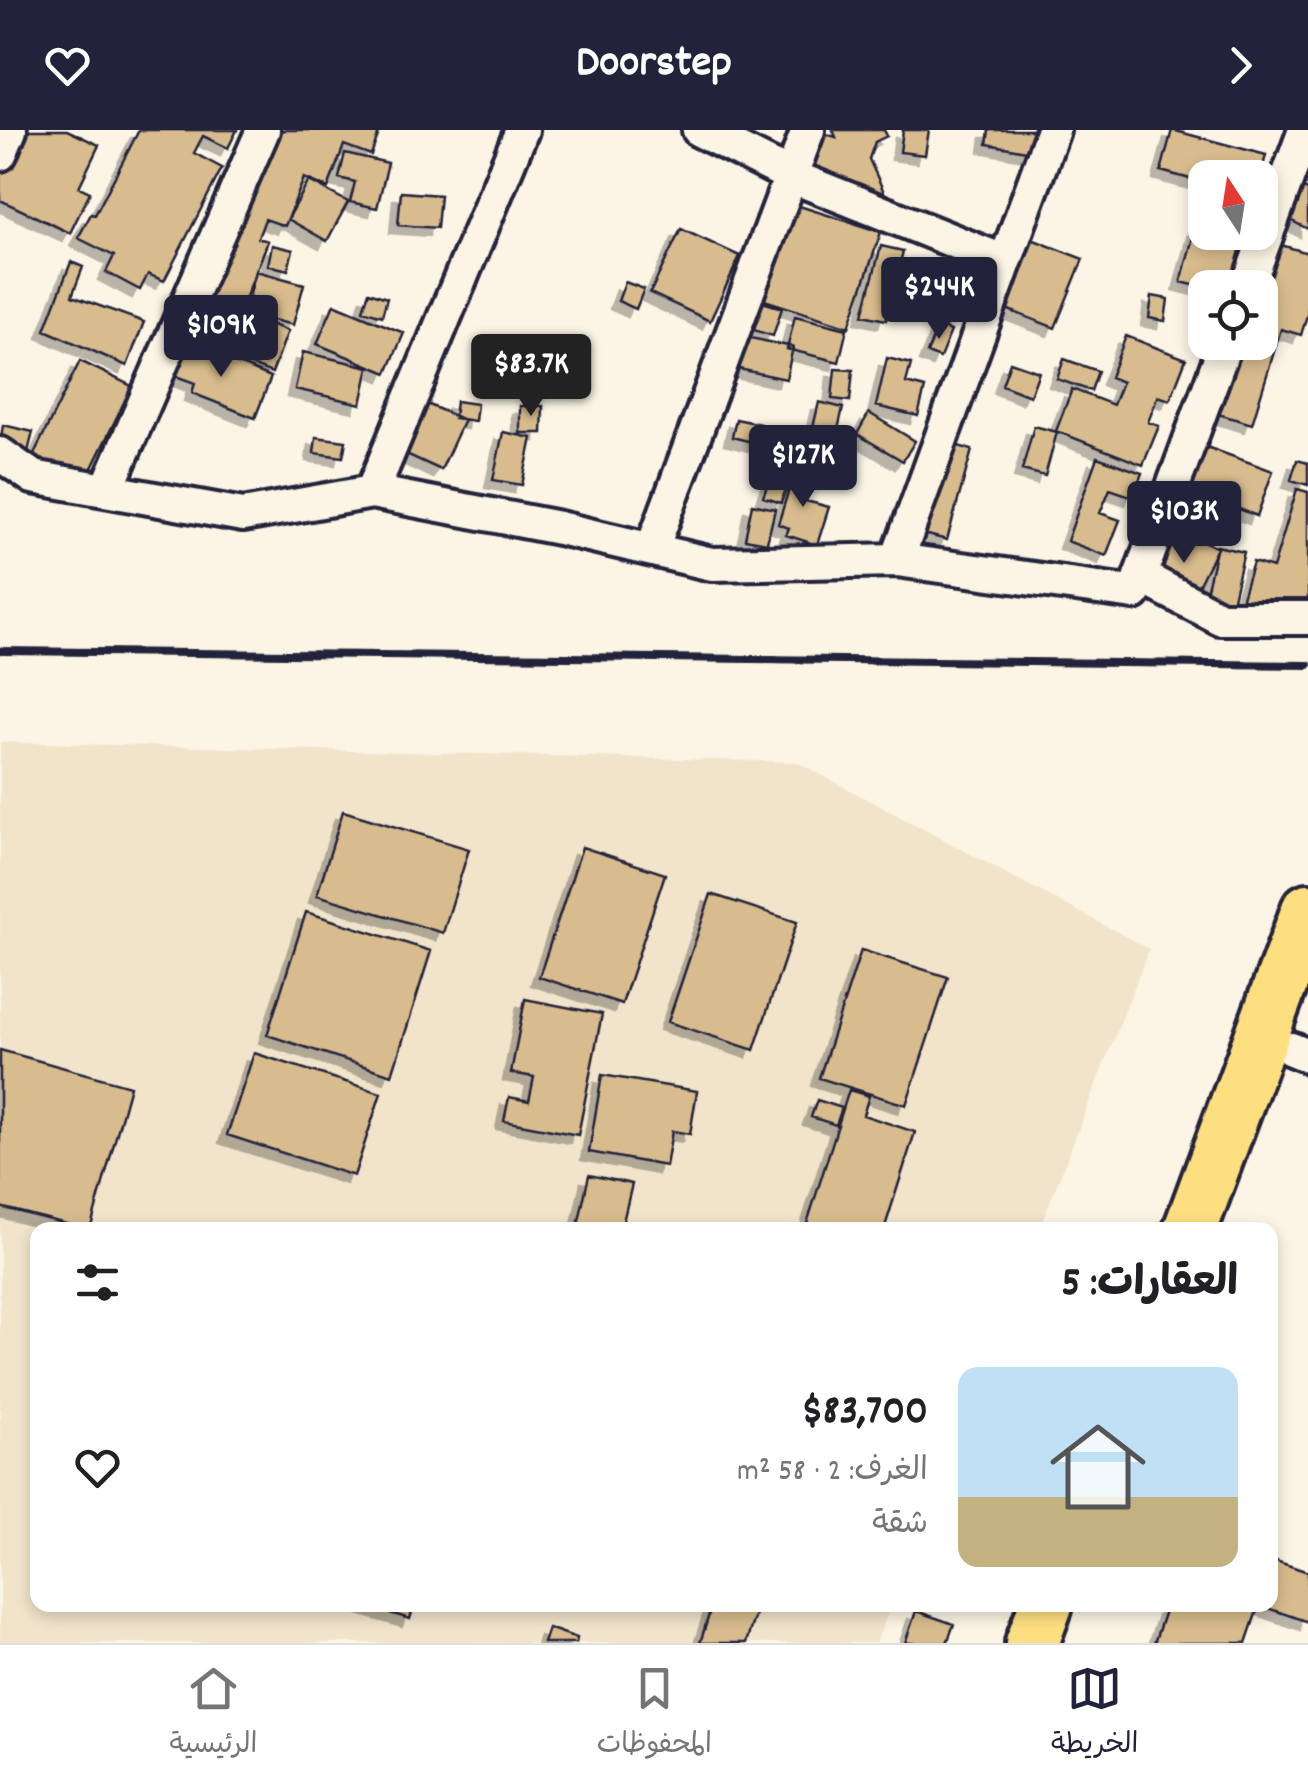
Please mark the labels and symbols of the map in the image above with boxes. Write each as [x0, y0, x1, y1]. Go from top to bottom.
north arrow [1188, 160, 1278, 250]
pin: $244K [869, 257, 1009, 342]
pin: $109K [151, 295, 291, 380]
pin: $83.7K [450, 334, 612, 419]
pin: $127K [733, 425, 873, 510]
pin: $103K [1114, 481, 1254, 566]

